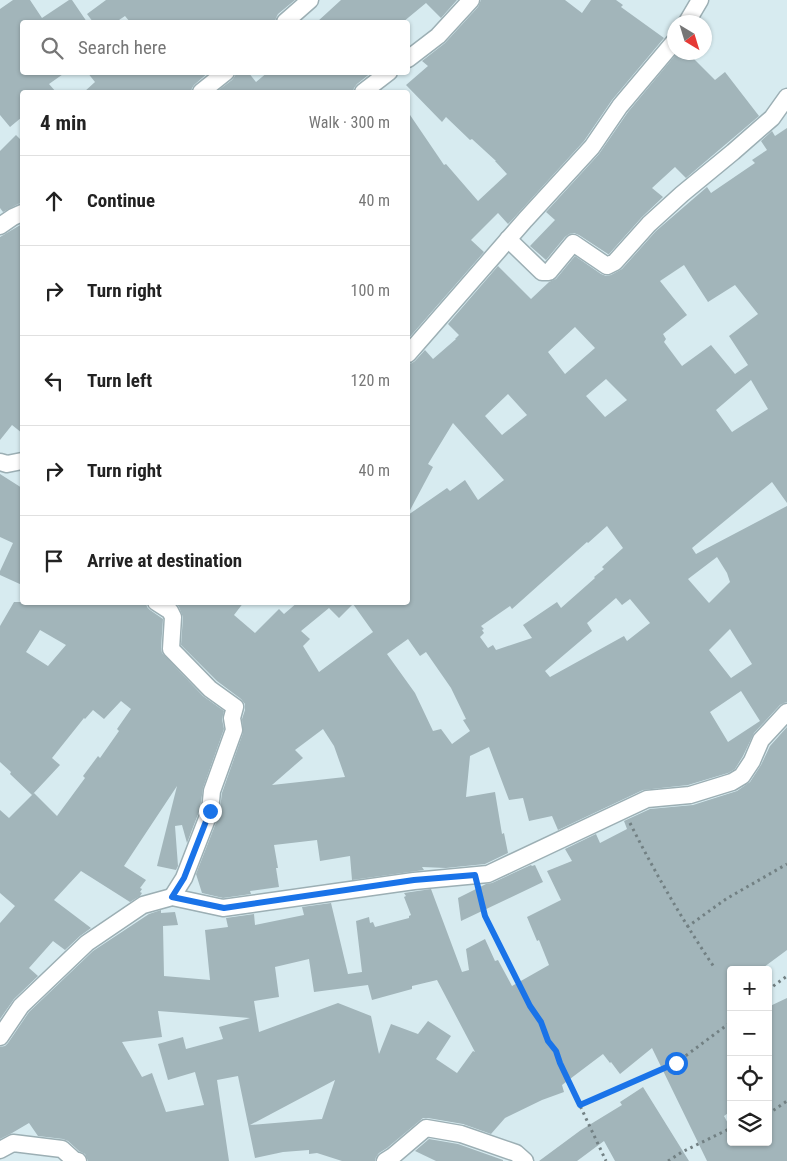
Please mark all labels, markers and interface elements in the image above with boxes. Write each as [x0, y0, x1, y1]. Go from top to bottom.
north arrow [667, 15, 712, 60]
search box [20, 20, 410, 75]
icon: search [38, 34, 66, 62]
text: Search here [78, 36, 166, 59]
text: 4 min [40, 111, 87, 135]
text: Walk · 300 m [309, 113, 390, 132]
icon: ahead [40, 187, 68, 215]
text: Continue [87, 189, 155, 212]
text: 40 m [358, 191, 390, 210]
icon: right [40, 277, 68, 305]
text: Turn right [87, 279, 162, 302]
text: 100 m [351, 281, 390, 300]
icon: left [40, 367, 68, 395]
text: Turn left [87, 369, 152, 392]
text: 120 m [351, 371, 390, 390]
icon: right [40, 457, 68, 485]
text: Turn right [87, 459, 162, 482]
text: 40 m [358, 461, 390, 480]
icon: arrive [40, 547, 68, 575]
text: Arrive at destination [87, 549, 242, 572]
route end [199, 800, 222, 823]
map controls [727, 966, 772, 1146]
button: + [727, 966, 772, 1011]
button: − [727, 1011, 772, 1056]
route start [665, 1052, 688, 1075]
button: locate [727, 1056, 772, 1101]
button: layers [727, 1101, 772, 1146]

